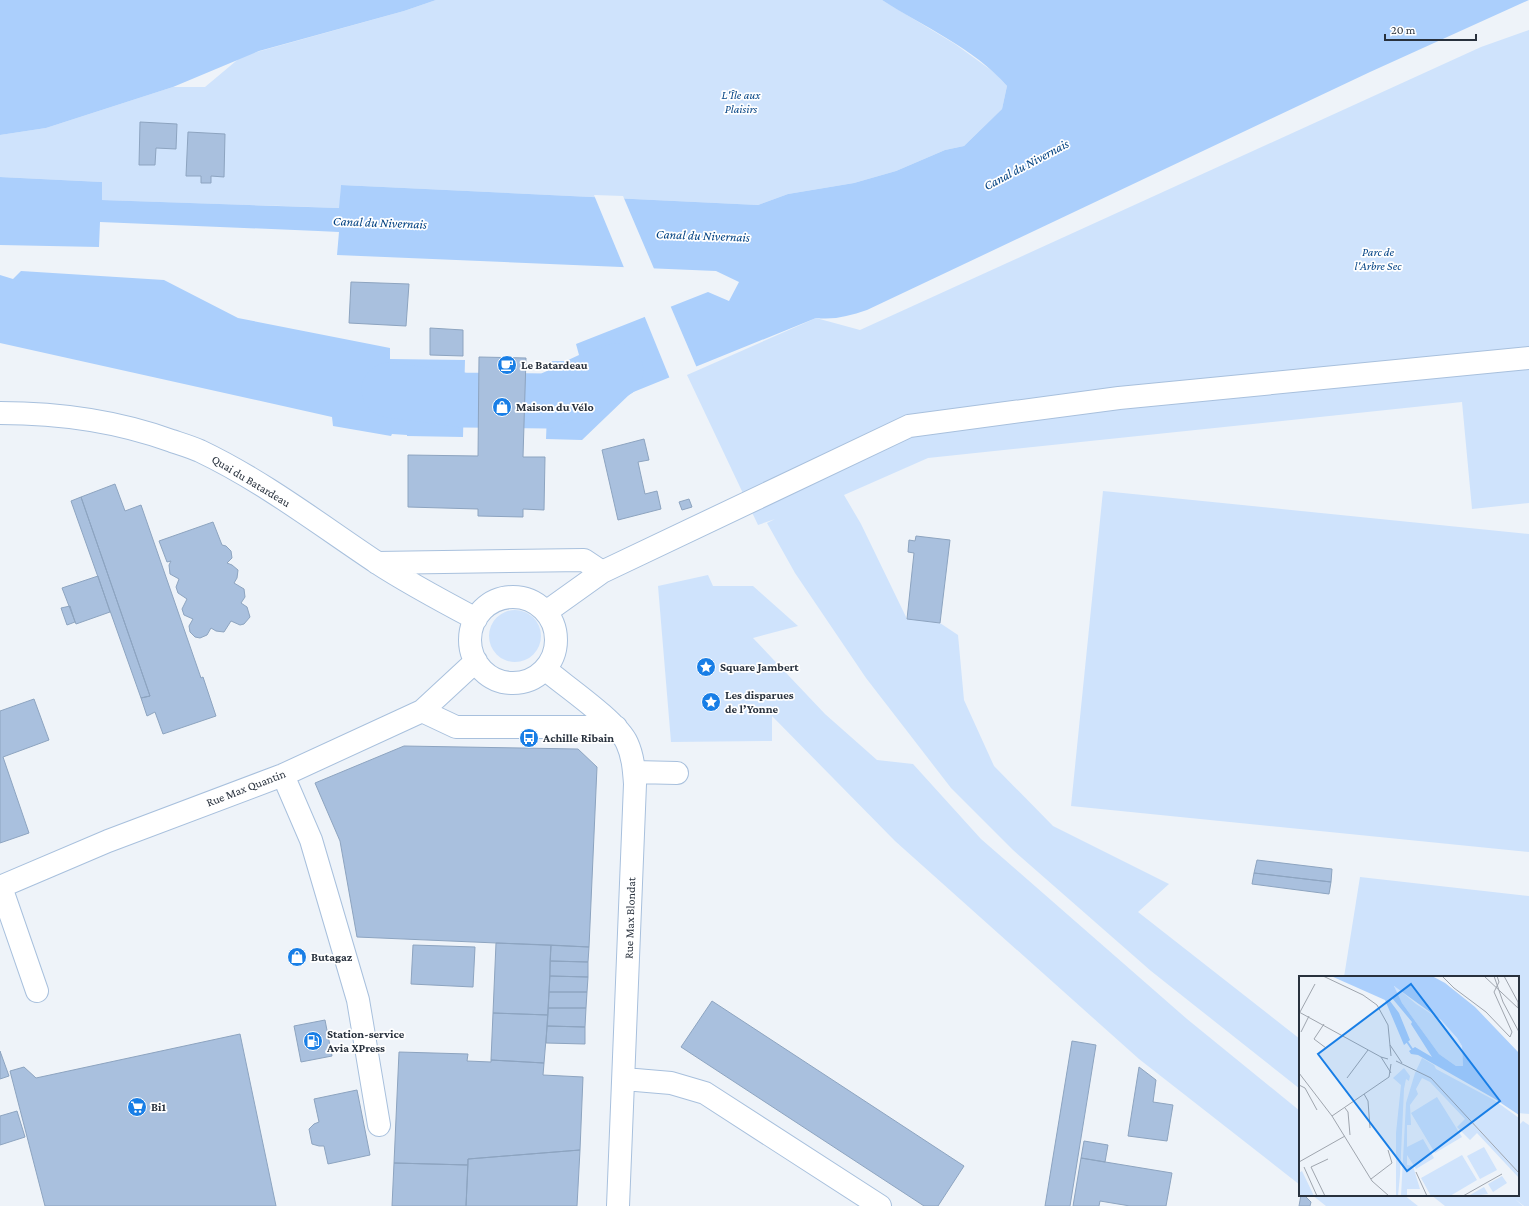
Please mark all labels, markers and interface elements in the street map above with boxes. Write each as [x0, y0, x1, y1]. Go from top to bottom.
scale bar [1385, 16, 1476, 42]
text: 20 m [1391, 23, 1416, 37]
park label: L'Île aux Plaisirs [722, 88, 761, 116]
water label: Canal du Nivernais [981, 136, 1071, 193]
water label: Canal du Nivernais [333, 213, 427, 232]
water label: Canal du Nivernais [656, 226, 750, 245]
park label: Parc de l'Arbre Sec [1355, 245, 1402, 273]
cafe icon: Le Batardeau [496, 354, 518, 376]
place label: Le Batardeau [521, 358, 588, 372]
shop icon: Maison du Vélo [491, 396, 513, 418]
place label: Maison du Vélo [516, 400, 594, 414]
street label: Quai du Batardeau [209, 452, 293, 510]
place icon: Square Jambert [695, 656, 717, 678]
place label: Square Jambert [720, 660, 799, 674]
place label: Les disparues de l’Yonne [725, 688, 794, 716]
place icon: Les disparues de l’Yonne [700, 691, 722, 713]
bus stop icon: Achille Ribain [518, 727, 540, 749]
place label: Achille Ribain [542, 731, 614, 745]
street label: Rue Max Quantin [204, 766, 288, 810]
street label: Rue Max Blondat [622, 876, 638, 959]
shop icon: Butagaz [286, 946, 308, 968]
place label: Butagaz [311, 950, 353, 964]
inset map [1299, 976, 1519, 1196]
place label: Station-service Avia XPress [326, 1027, 405, 1055]
fuel station icon: Station-service Avia XPress [302, 1030, 324, 1052]
supermarket icon: Bi1 [126, 1096, 148, 1118]
place label: Bi1 [151, 1100, 167, 1114]

